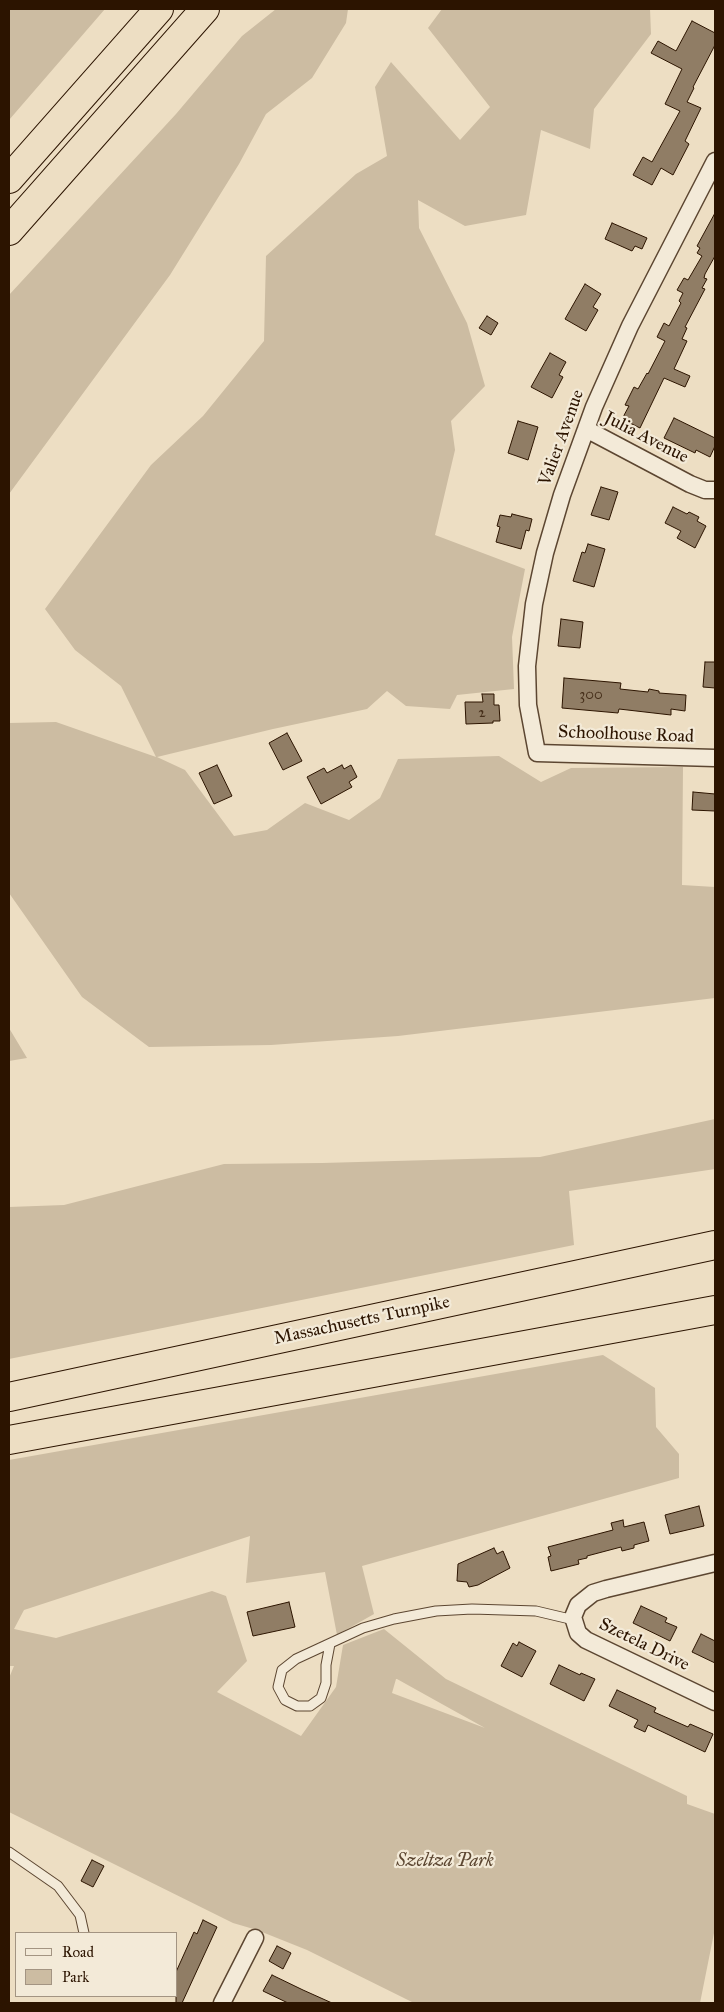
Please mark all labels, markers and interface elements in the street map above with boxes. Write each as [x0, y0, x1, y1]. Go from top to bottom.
street label: Valier Avenue [535, 387, 589, 489]
street label: Julia Avenue [600, 408, 692, 468]
house number: 300 [579, 686, 603, 704]
house number: 2 [478, 704, 486, 722]
street label: Schoolhouse Road [558, 722, 694, 748]
street label: Massachusetts Turnpike [272, 1292, 452, 1350]
street label: Szetela Drive [595, 1614, 693, 1676]
park label: Szeltza Park [396, 1851, 494, 1873]
legend [15, 1932, 178, 1997]
text: Road [62, 1943, 94, 1961]
text: Park [62, 1968, 89, 1986]

